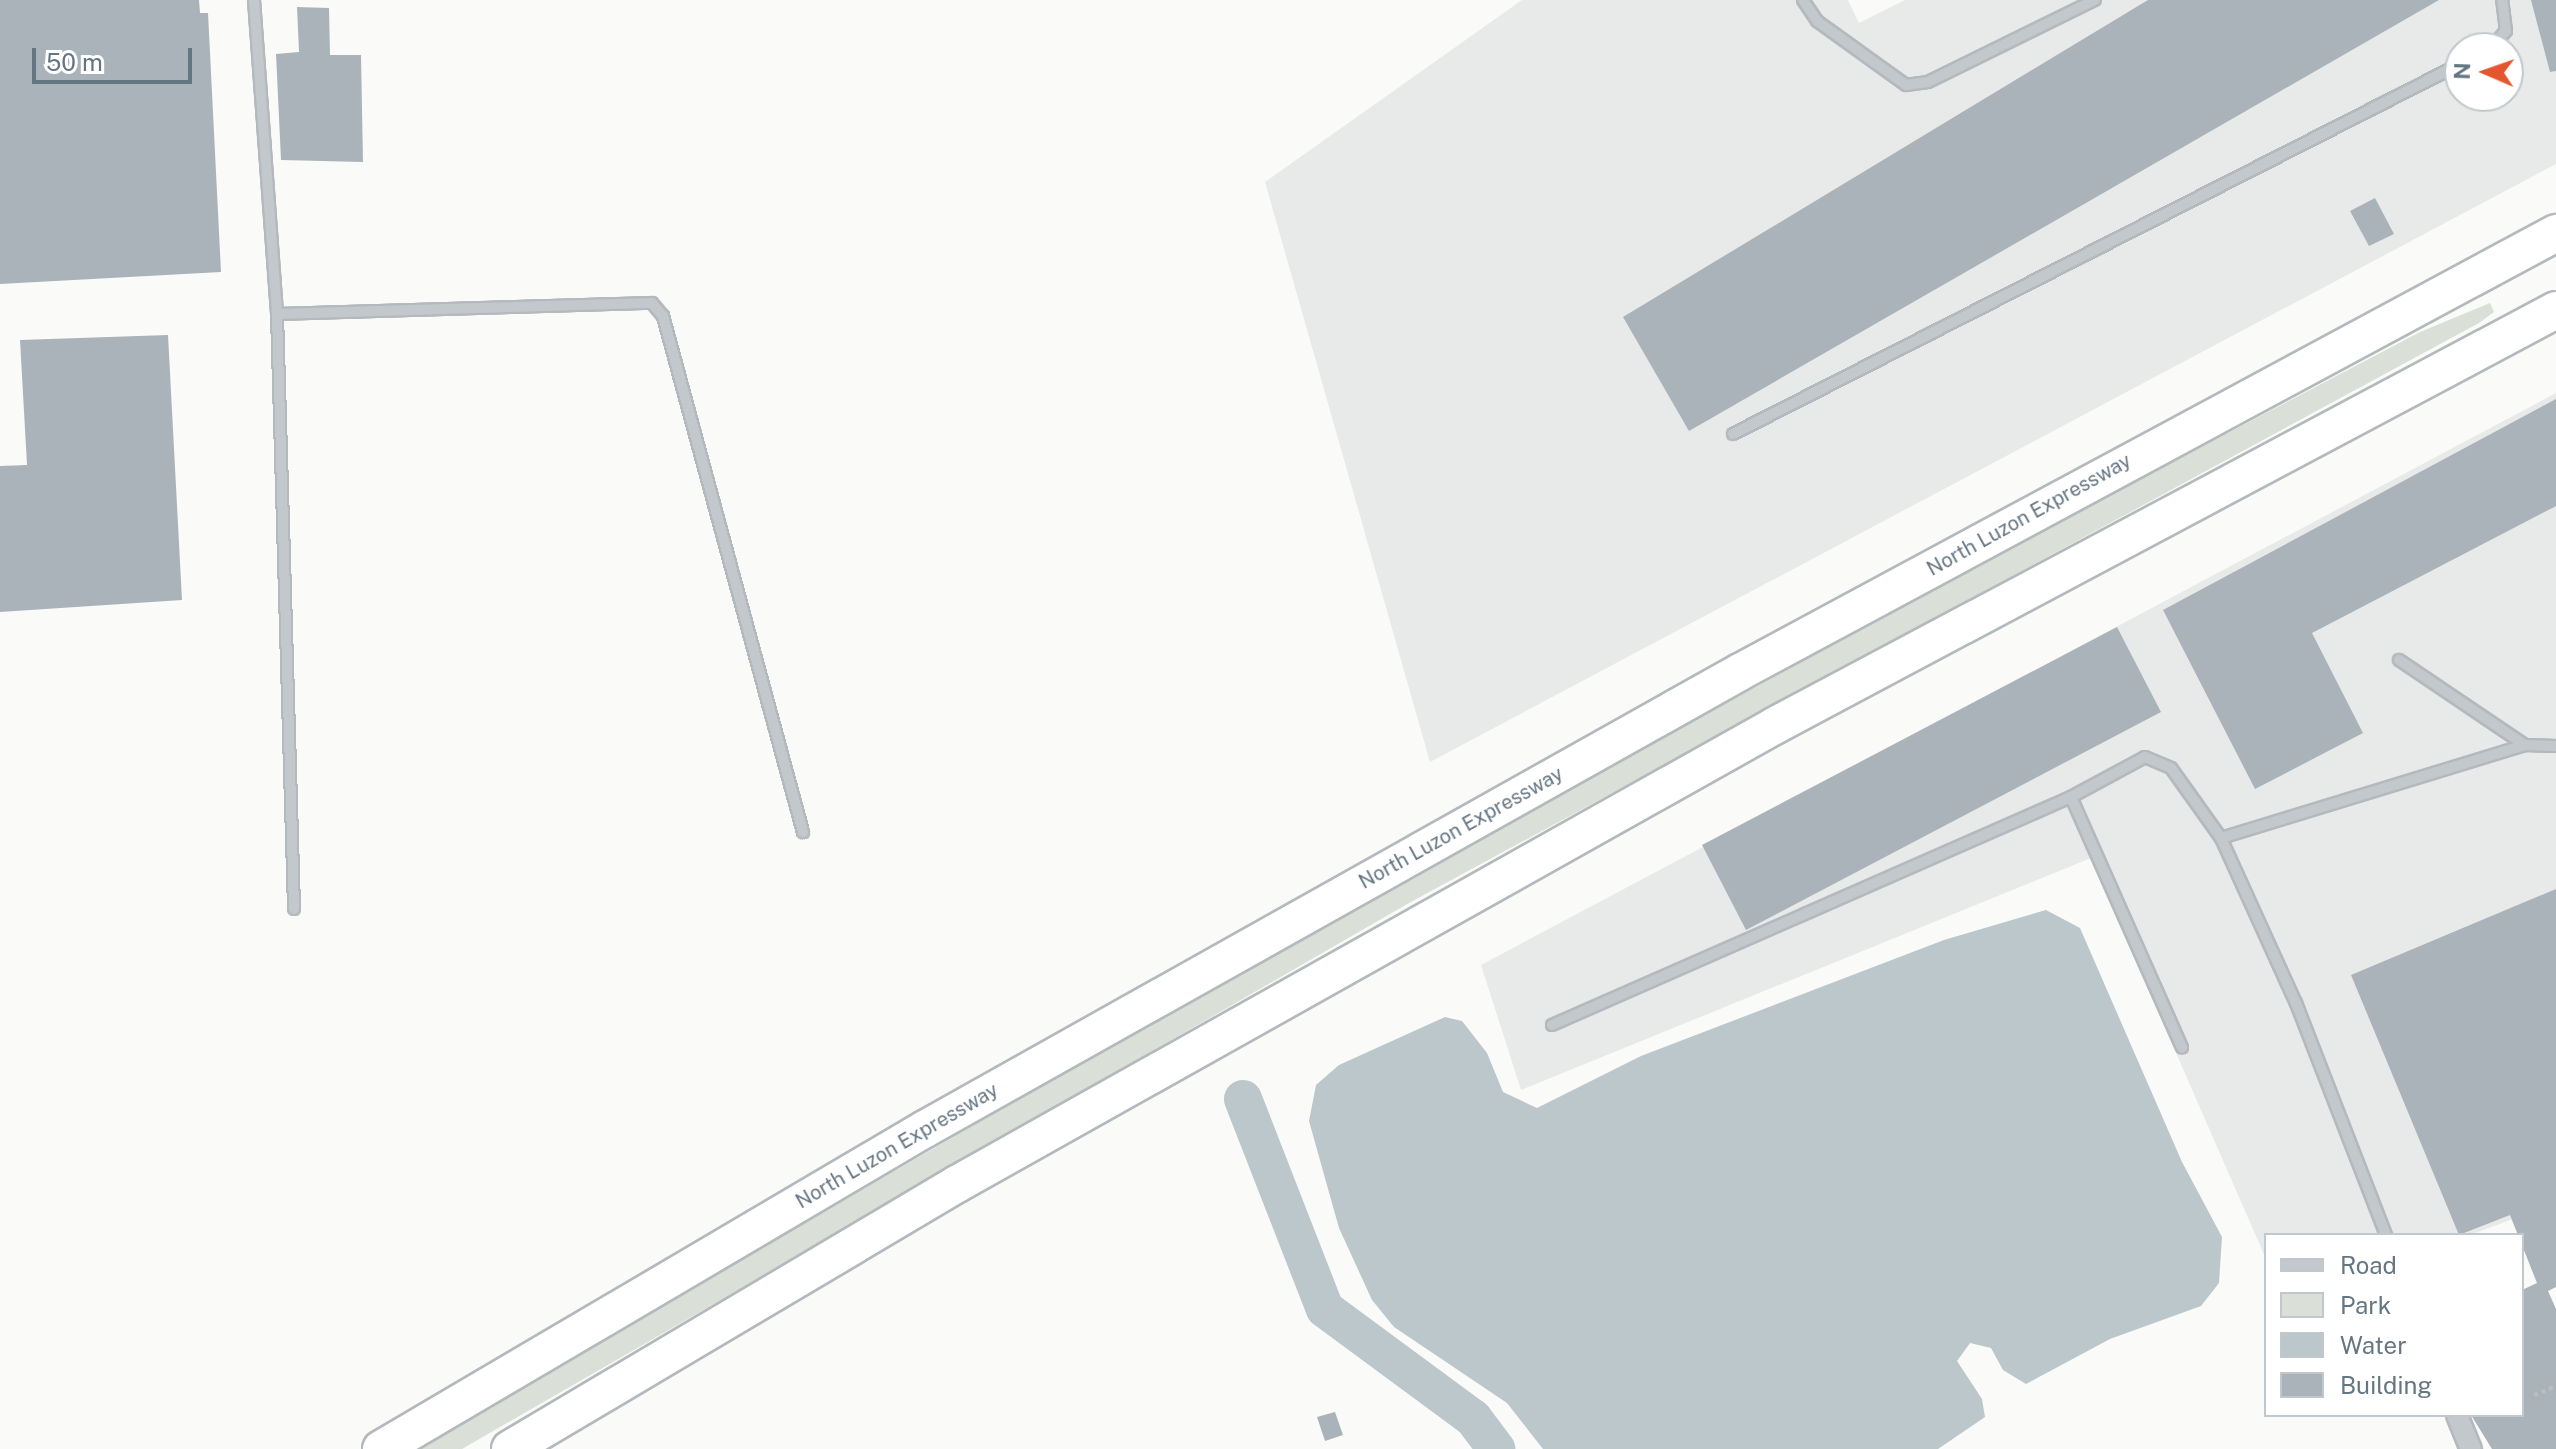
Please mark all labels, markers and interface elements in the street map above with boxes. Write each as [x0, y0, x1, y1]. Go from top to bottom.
scale bar [36, 32, 196, 82]
north arrow [2444, 32, 2524, 112]
text: 50 m [46, 48, 103, 76]
text: N [2449, 62, 2475, 80]
street label: North Luzon Expressway [1923, 449, 2135, 581]
street label: North Luzon Expressway [1355, 762, 1567, 894]
street label: North Luzon Expressway [792, 1078, 1002, 1214]
legend [2264, 1233, 2524, 1417]
text: Road [2340, 1251, 2397, 1279]
text: Park [2340, 1291, 2391, 1319]
text: Water [2340, 1331, 2407, 1359]
text: Building [2340, 1371, 2432, 1399]

